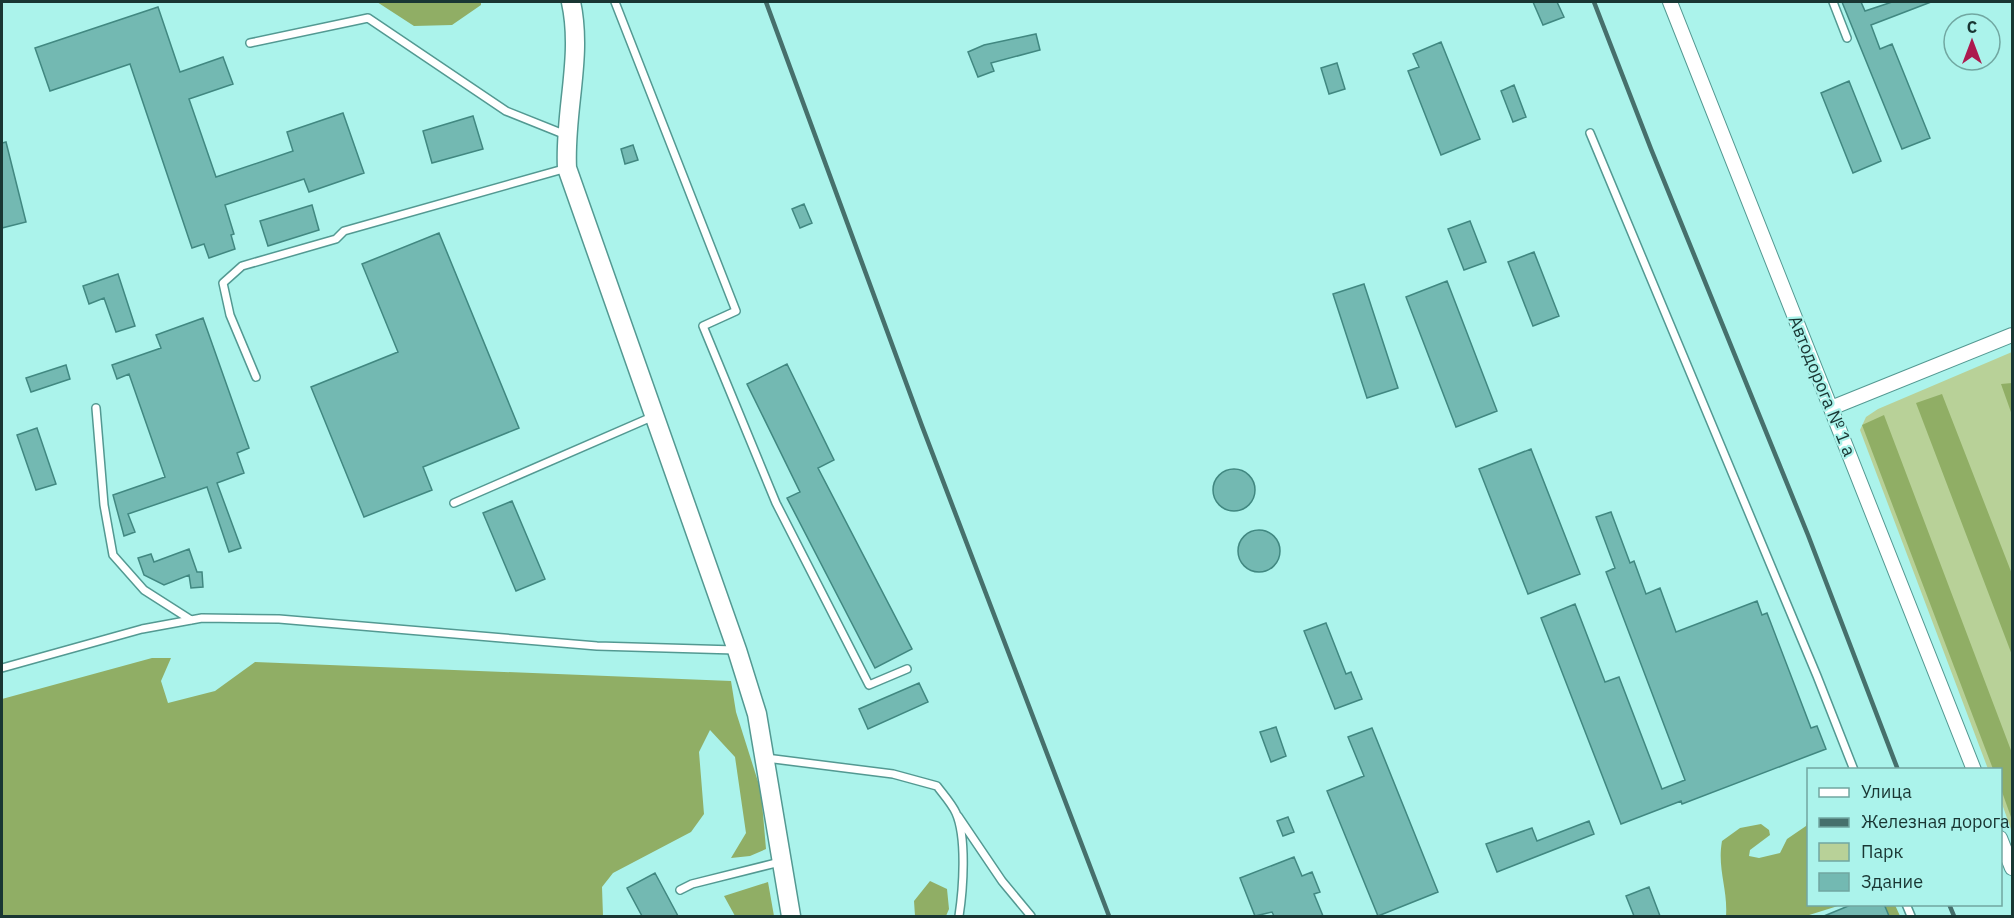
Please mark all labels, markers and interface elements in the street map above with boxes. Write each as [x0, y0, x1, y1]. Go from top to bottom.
north arrow [1942, 12, 2002, 72]
text: С [1967, 17, 1977, 37]
street label: Автодорога № 1 а [1784, 312, 1861, 460]
legend [1807, 768, 2002, 906]
text: Улица [1861, 780, 1912, 803]
text: Железная дорога [1861, 810, 2010, 833]
text: Парк [1861, 840, 1904, 863]
text: Здание [1861, 870, 1923, 893]

